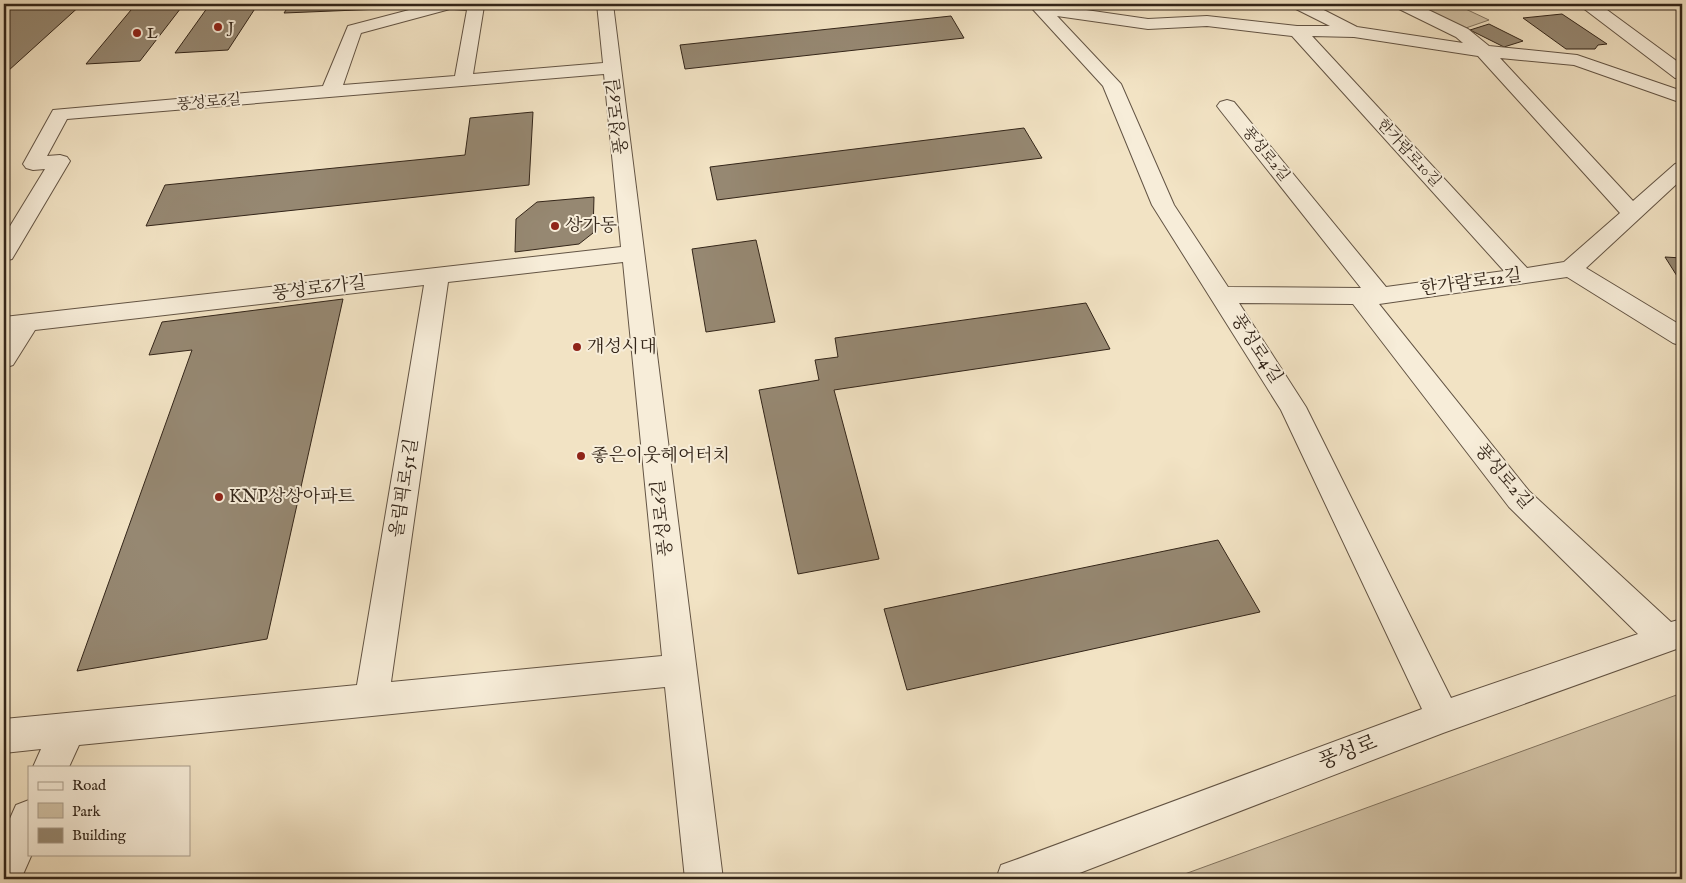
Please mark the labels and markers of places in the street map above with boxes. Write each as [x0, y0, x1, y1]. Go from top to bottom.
place label: J [226, 18, 234, 37]
marker: J [212, 21, 224, 33]
place label: L [147, 24, 158, 43]
marker: L [131, 27, 143, 39]
place label: 상가동 [565, 215, 617, 238]
marker: 상가동 [549, 220, 561, 232]
place label: 개성시대 [587, 336, 657, 359]
marker: 개성시대 [571, 341, 583, 353]
place label: 좋은이웃헤어터치 [591, 445, 730, 468]
marker: 좋은이웃헤어터치 [575, 450, 587, 462]
place label: KNP상상아파트 [229, 486, 356, 509]
marker: KNP상상아파트 [213, 491, 225, 503]

